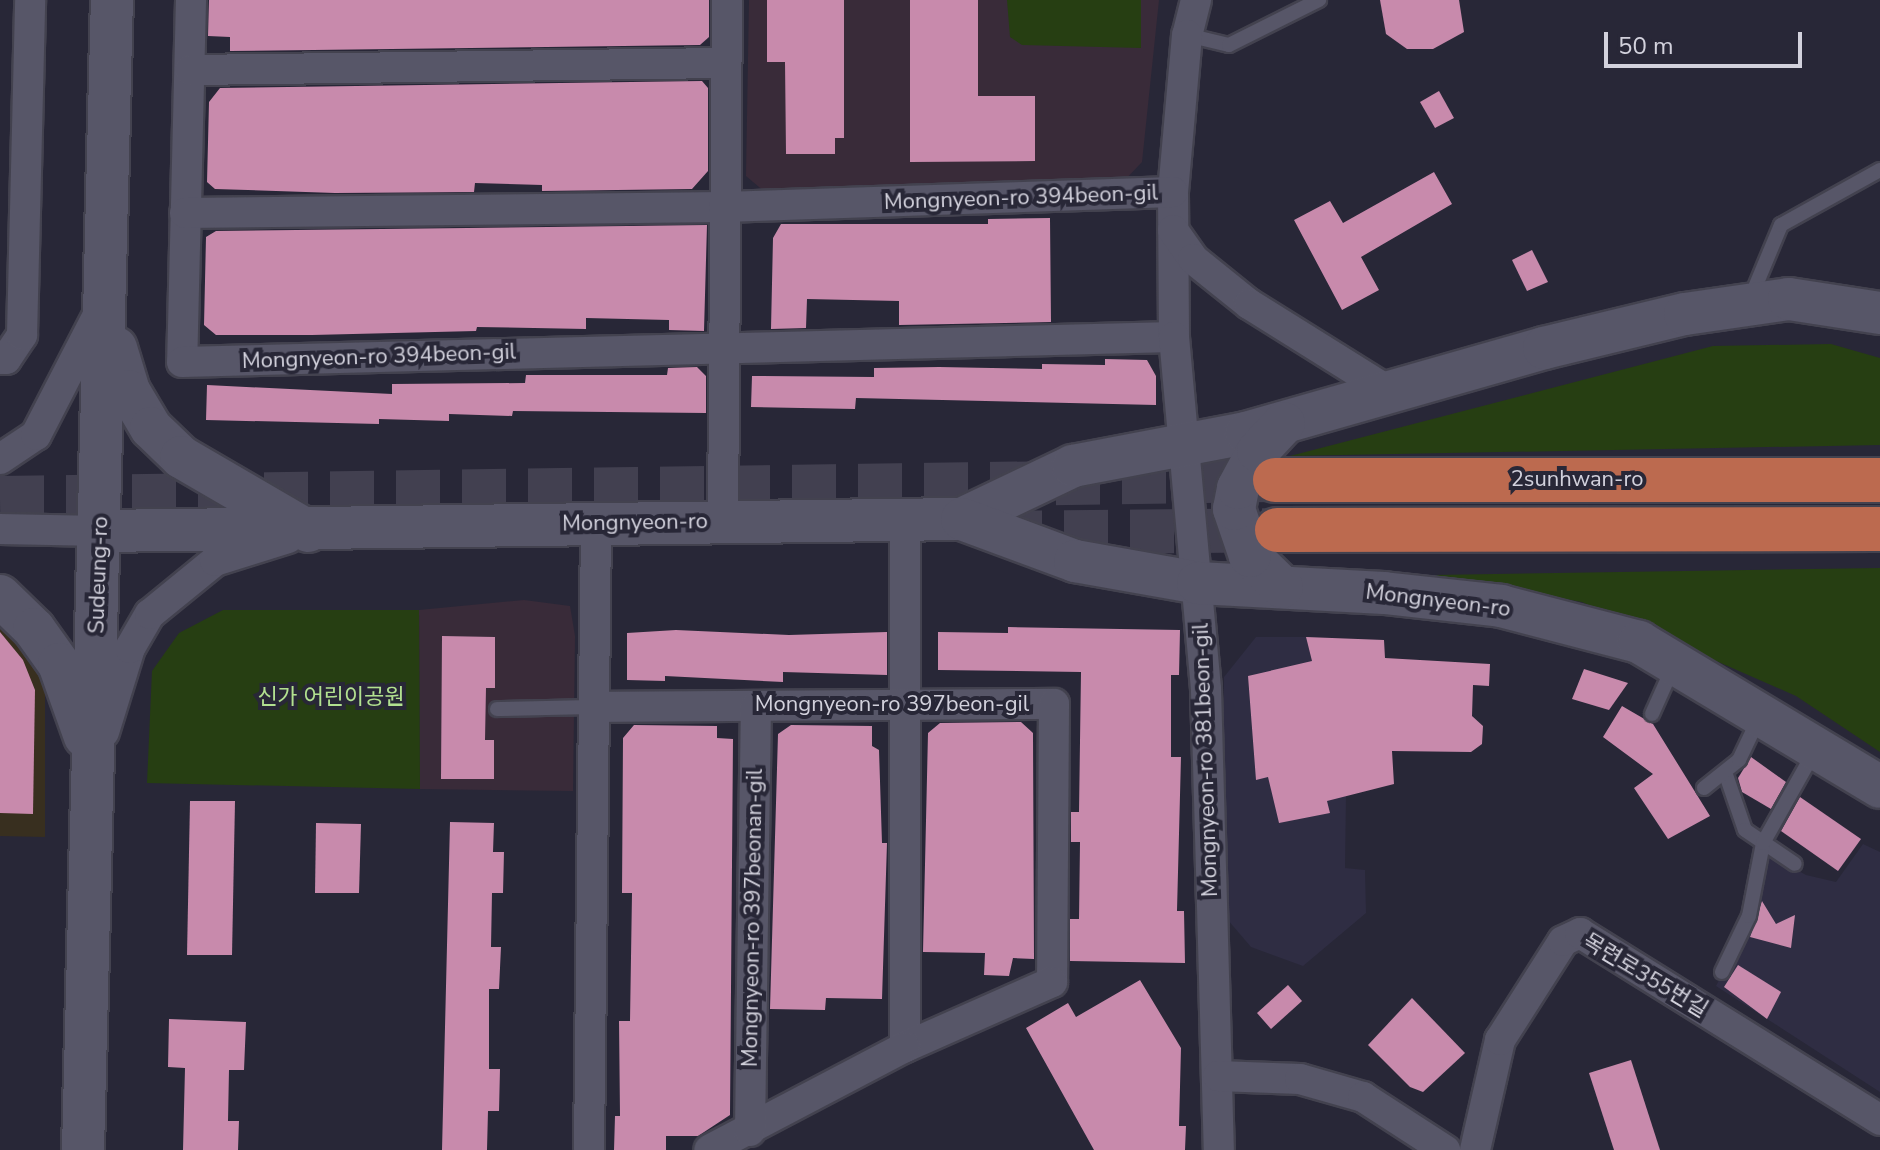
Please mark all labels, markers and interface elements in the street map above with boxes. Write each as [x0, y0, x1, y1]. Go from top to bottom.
scale bar [1608, 16, 1806, 66]
text: 50 m [1618, 30, 1674, 62]
street label: Mongnyeon-ro 394beon-gil [883, 180, 1159, 216]
street label: Mongnyeon-ro 394beon-gil [241, 339, 517, 375]
street label: 2sunhwan-ro [1511, 467, 1643, 493]
street label: Mongnyeon-ro [562, 509, 708, 537]
street label: Sudeung-ro [84, 516, 114, 634]
street label: Mongnyeon-ro [1364, 579, 1512, 623]
street label: Mongnyeon-ro 381beon-gil [1188, 622, 1224, 898]
park label: 신가 어린이공원 [257, 685, 405, 711]
street label: Mongnyeon-ro 397beon-gil [755, 692, 1029, 718]
street label: Mongnyeon-ro 397beonan-gil [737, 769, 769, 1067]
street label: 목련로355번길 [1578, 928, 1712, 1024]

